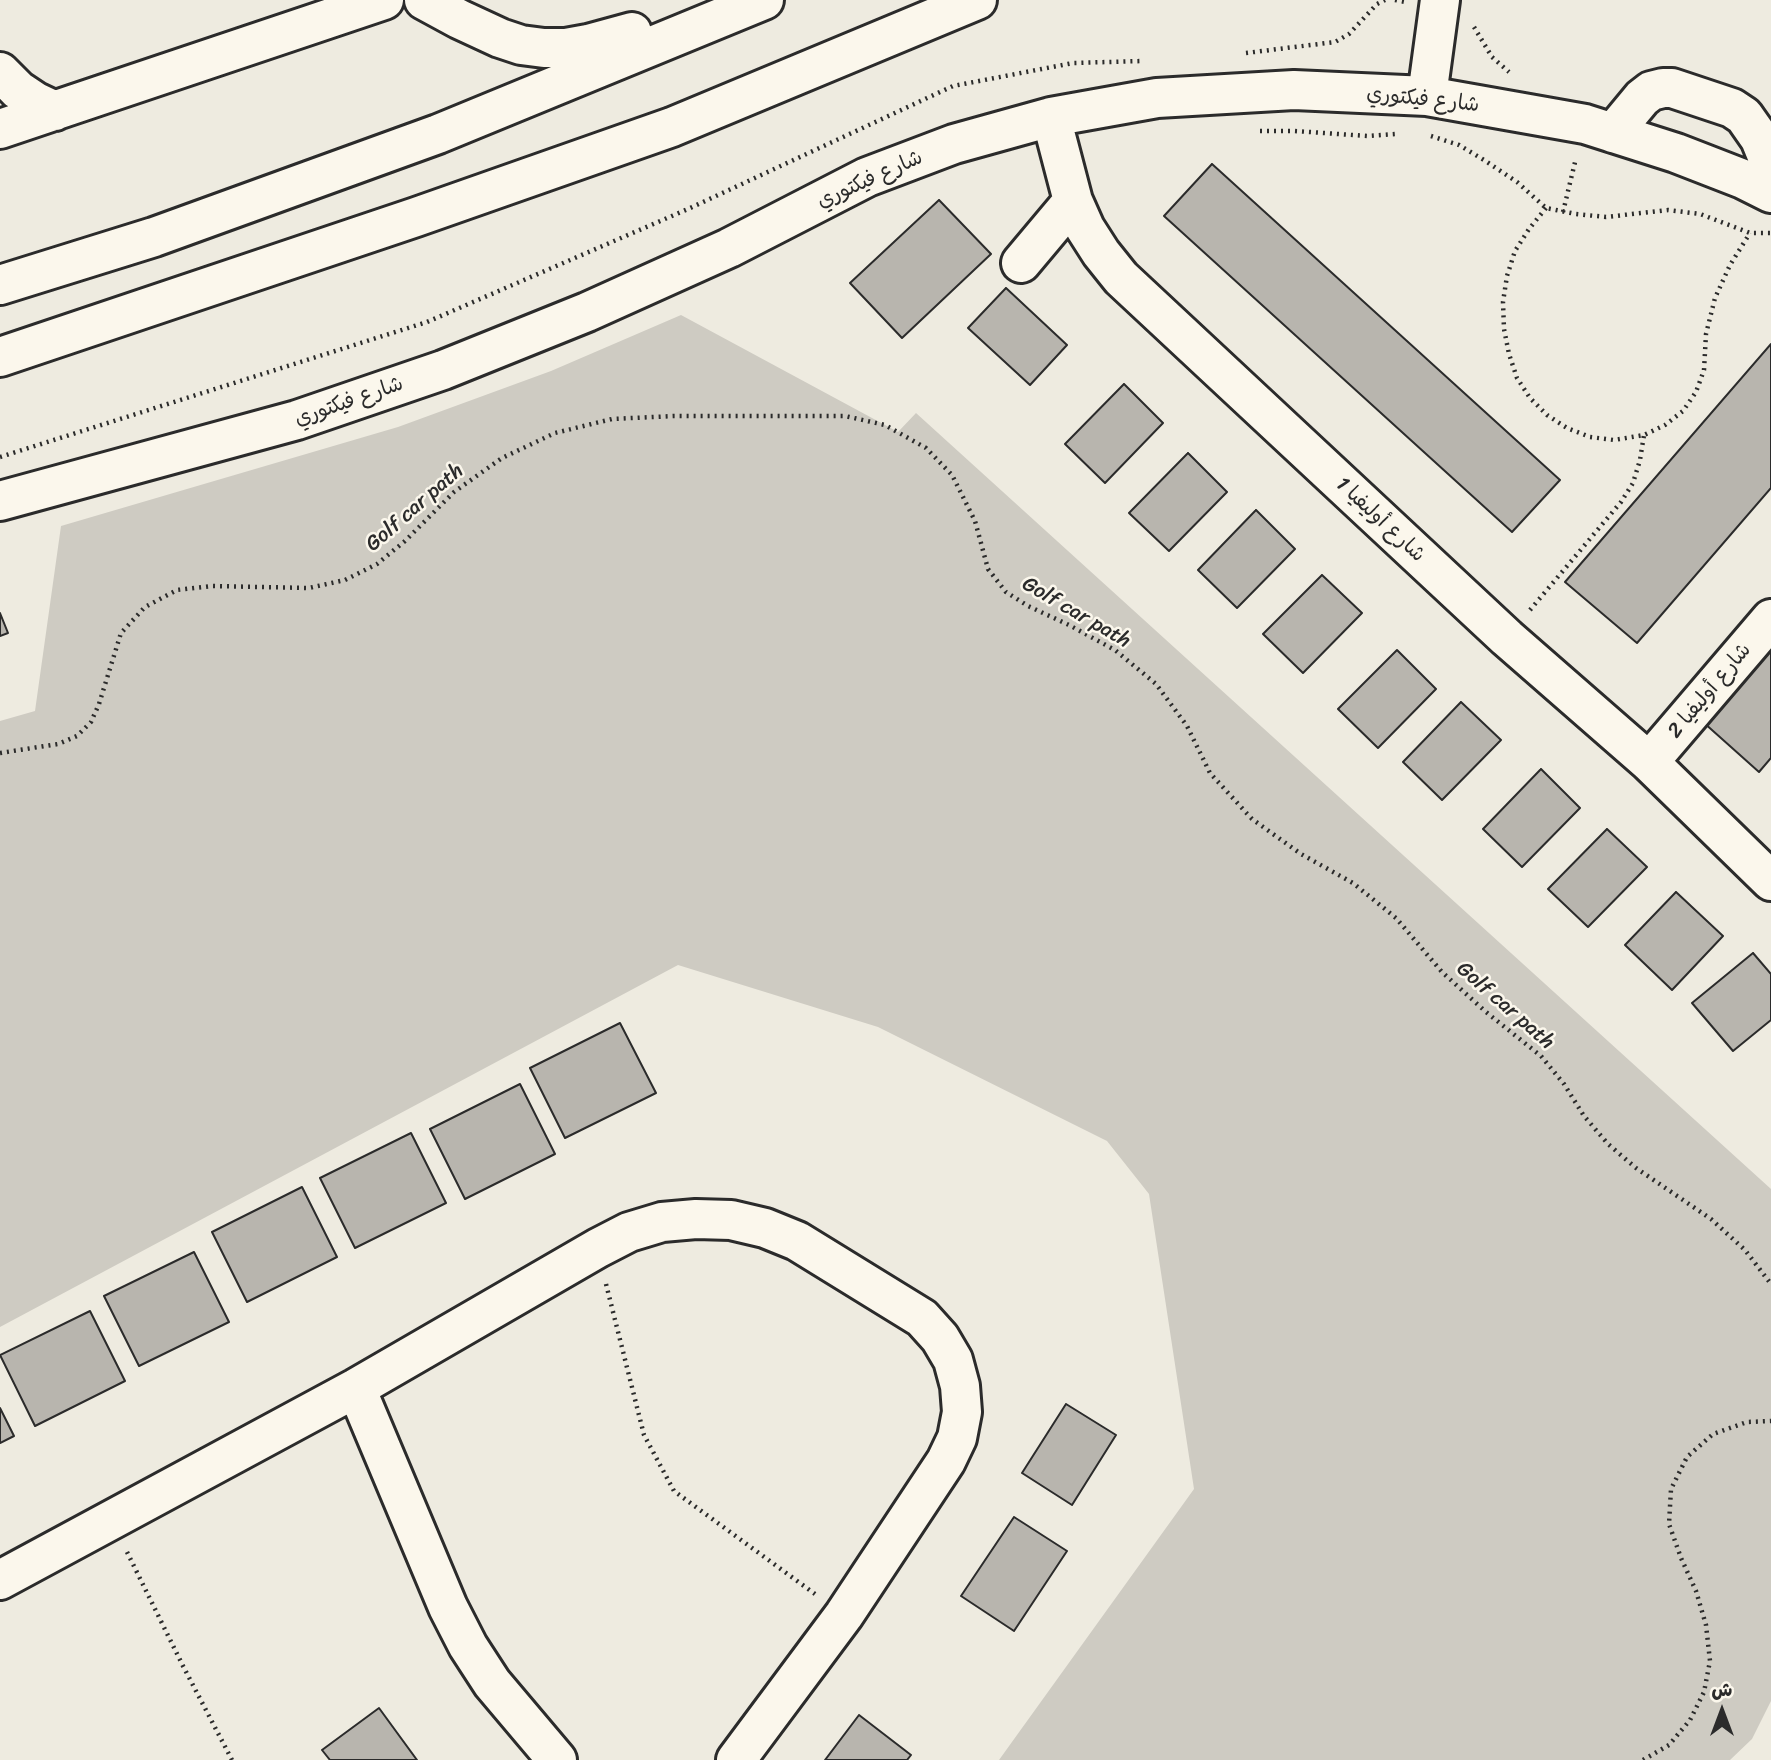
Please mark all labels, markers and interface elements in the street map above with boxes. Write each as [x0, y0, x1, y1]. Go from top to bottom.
street label: شارع فيكتوري [1365, 82, 1481, 118]
street label: شارع فيكتوري [813, 145, 927, 215]
street label: شارع فيكتوري [291, 372, 407, 432]
street label: Golf car path [361, 459, 469, 557]
street label: شارع أوليفيا 1 [1330, 472, 1430, 568]
street label: Golf car path [1017, 572, 1135, 654]
street label: شارع أوليفيا 2 [1663, 638, 1757, 744]
street label: Golf car path [1451, 957, 1559, 1055]
text: ش [1712, 1673, 1732, 1706]
north arrow [1687, 1676, 1757, 1746]

